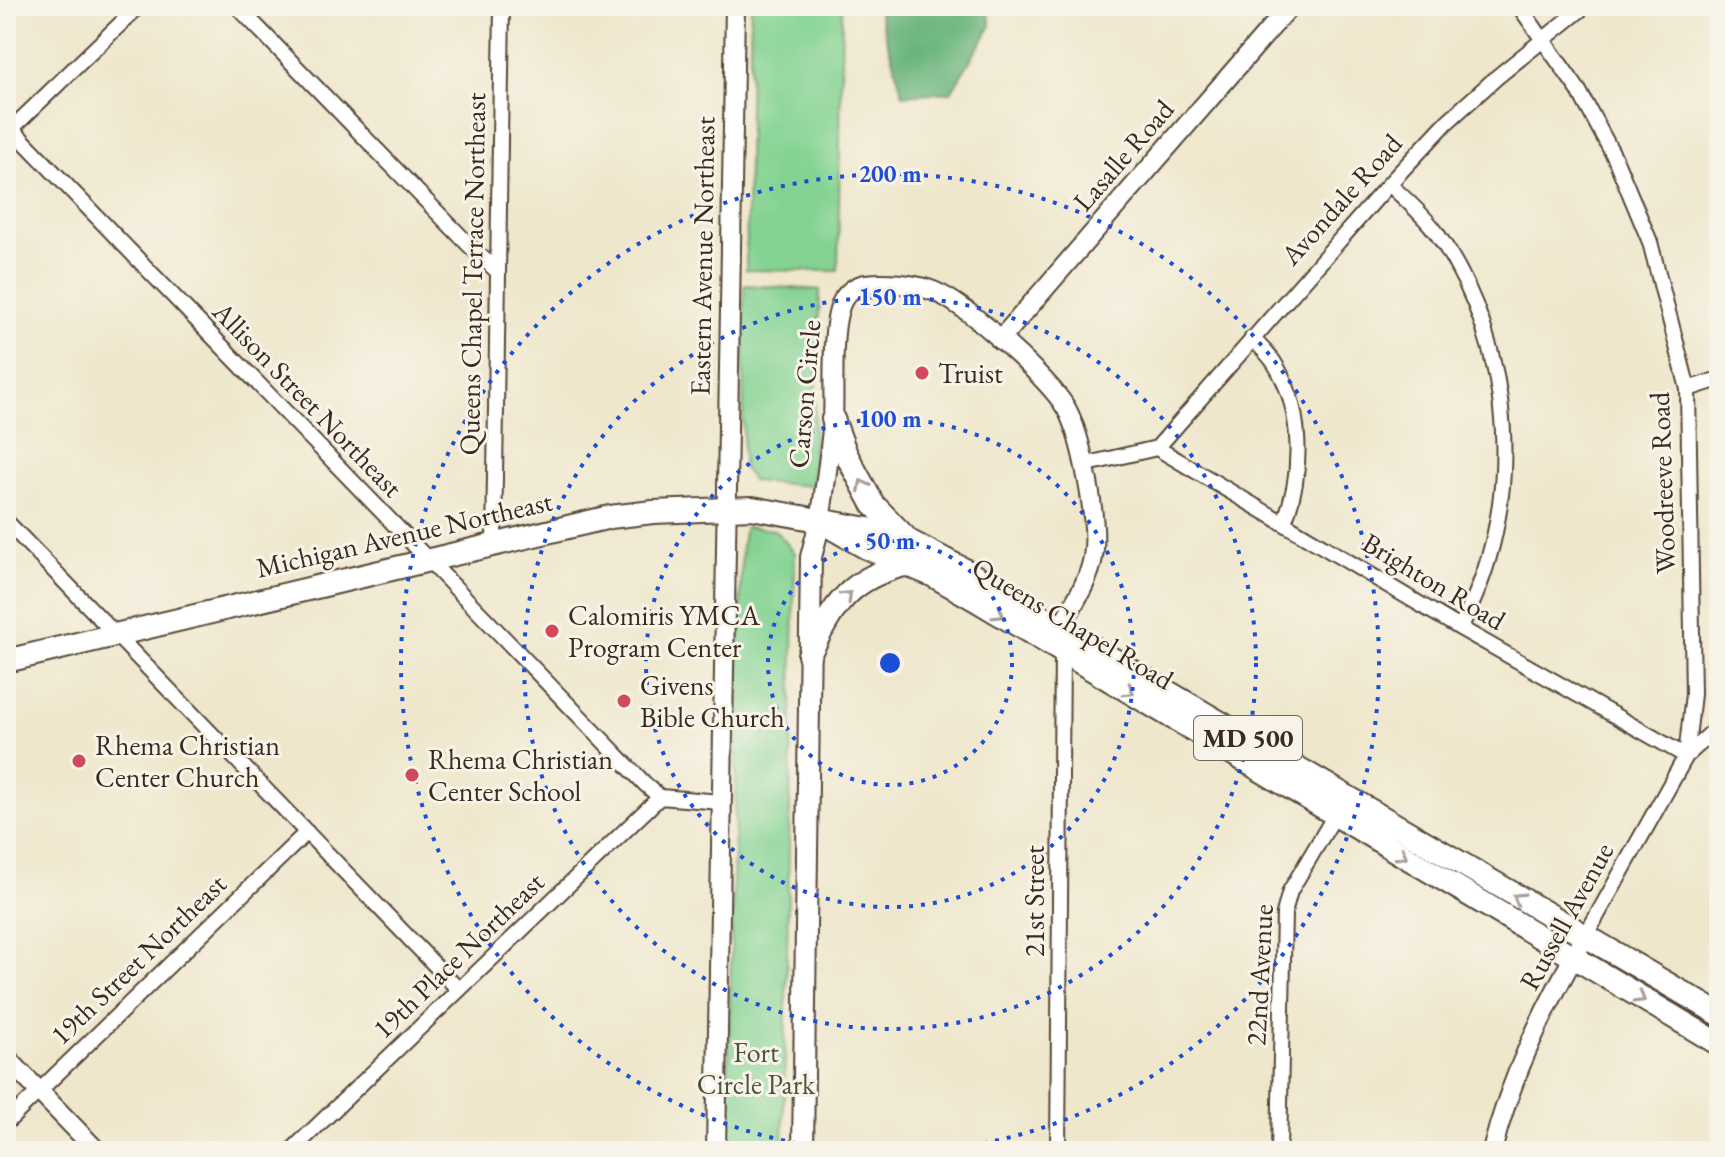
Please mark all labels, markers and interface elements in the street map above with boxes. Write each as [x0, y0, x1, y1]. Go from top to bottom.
street label: Lasalle Road [1065, 91, 1182, 218]
street label: Queens Chapel Terrace Northeast [451, 92, 493, 456]
street label: Eastern Avenue Northeast [682, 116, 722, 396]
street label: Avondale Road [1272, 125, 1410, 273]
text: 200 m [858, 158, 922, 189]
text: 150 m [858, 281, 922, 312]
street label: Allison Street Northeast [205, 293, 411, 505]
street label: Carson Circle [780, 318, 828, 470]
place label: Truist [938, 355, 1003, 391]
marker: Truist [913, 364, 931, 382]
street label: Woodreeve Road [1641, 390, 1683, 575]
text: 100 m [858, 403, 922, 434]
one-way arrow [857, 479, 872, 494]
street label: Michigan Avenue Northeast [252, 482, 556, 586]
street label: Brighton Road [1356, 524, 1513, 638]
text: 50 m [865, 525, 915, 556]
street label: Queens Chapel Road [966, 549, 1181, 698]
one-way arrow [838, 591, 853, 605]
place label: Calomiris YMCA Program Center [568, 597, 760, 665]
one-way arrow [990, 604, 1005, 620]
marker: Calomiris YMCA Program Center [543, 622, 561, 640]
centre of rings [876, 649, 904, 677]
place label: Givens Bible Church [640, 667, 785, 735]
one-way arrow [1120, 682, 1135, 697]
marker: Givens Bible Church [615, 692, 633, 710]
road number: MD 500 [1194, 716, 1302, 760]
place label: Rhema Christian Center Church [95, 727, 280, 795]
place label: Rhema Christian Center School [428, 741, 613, 809]
marker: Rhema Christian Center Church [70, 752, 88, 770]
marker: Rhema Christian Center School [403, 766, 421, 784]
street label: Russell Avenue [1511, 836, 1621, 996]
street label: 21st Street [1016, 845, 1052, 957]
one-way arrow [1393, 845, 1408, 861]
street label: 19th Place Northeast [365, 864, 552, 1046]
street label: 19th Street Northeast [42, 866, 234, 1052]
one-way arrow [1512, 892, 1527, 907]
street label: 22nd Avenue [1237, 903, 1281, 1047]
one-way arrow [1631, 988, 1646, 1004]
park label: Fort Circle Park [697, 1034, 816, 1102]

